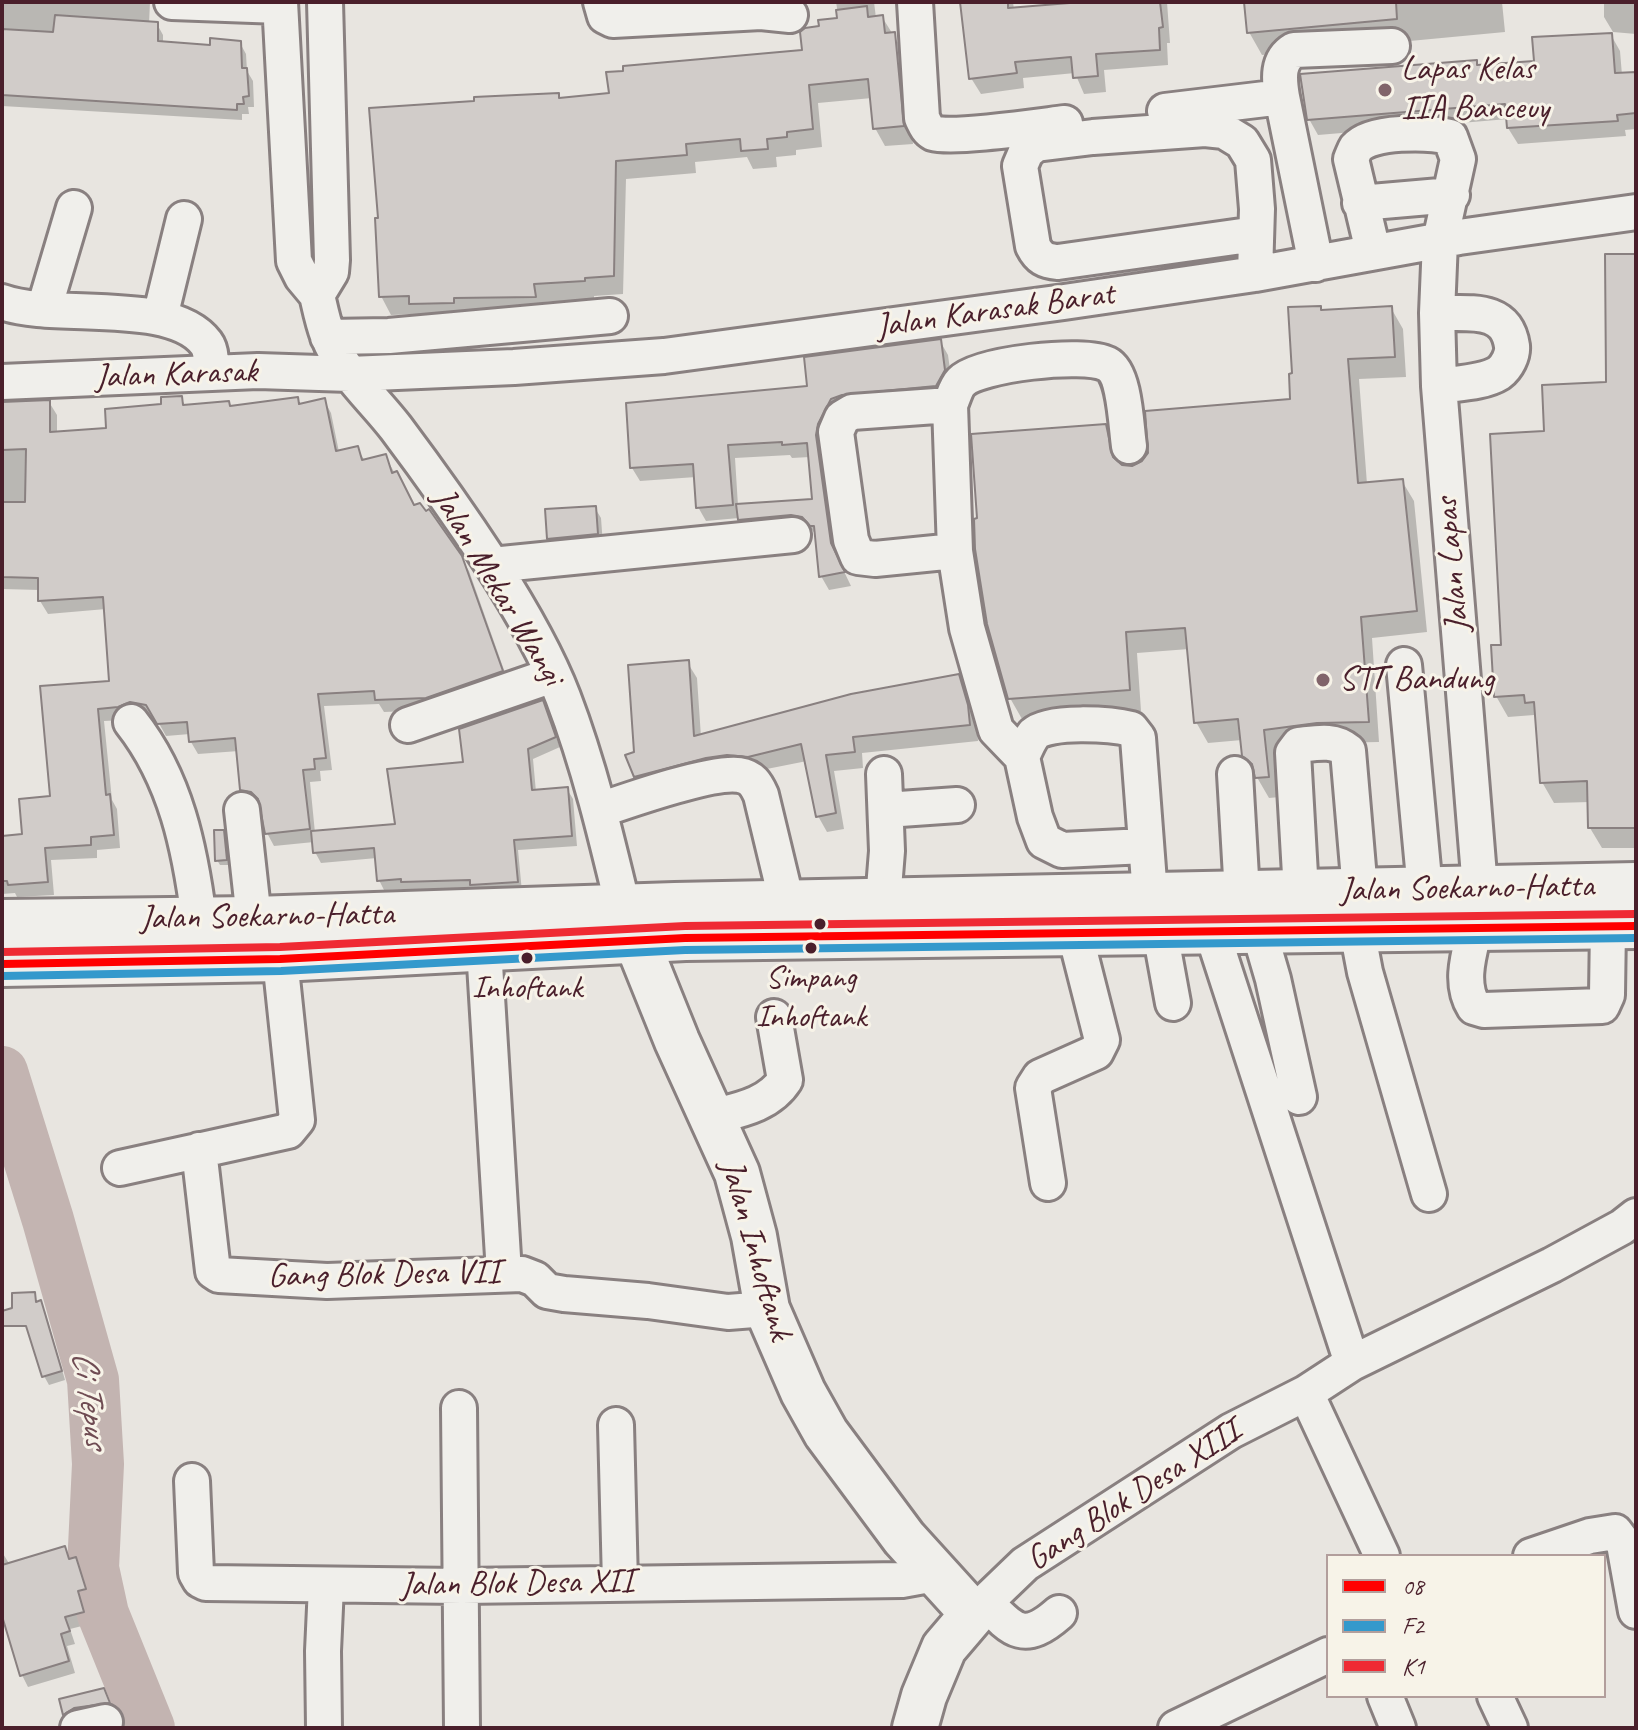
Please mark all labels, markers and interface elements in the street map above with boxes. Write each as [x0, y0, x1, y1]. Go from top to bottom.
place label: Lapas Kelas IIA Banceuy [1401, 50, 1549, 130]
marker: Lapas Kelas IIA Banceuy [1376, 81, 1394, 99]
street label: Jalan Karasak Barat [873, 274, 1117, 348]
street label: Jalan Karasak [94, 352, 258, 398]
street label: Jalan Mekar Wangi [422, 481, 572, 693]
street label: Jalan Lapas [1427, 496, 1479, 634]
place label: STT Bandung [1339, 660, 1494, 700]
marker: STT Bandung [1314, 671, 1332, 689]
street label: Jalan Soekarno-Hatta [1340, 866, 1594, 912]
street label: Jalan Soekarno-Hatta [140, 894, 394, 940]
unlabelled marker [812, 916, 828, 932]
marker: Simpang Inhoftank [803, 940, 819, 956]
marker: Inhoftank [519, 950, 535, 966]
place label: Simpang Inhoftank [756, 960, 866, 1035]
place label: Inhoftank [472, 970, 582, 1008]
street label: Jalan Inhoftank [710, 1155, 800, 1345]
street label: Gang Blok Desa VII [267, 1253, 501, 1297]
water label: Ci Tepus [61, 1348, 117, 1450]
street label: Gang Blok Desa XIII [1019, 1412, 1249, 1580]
legend [1326, 1554, 1606, 1698]
street label: Jalan Blok Desa XII [400, 1562, 634, 1606]
text: 08 [1402, 1571, 1424, 1601]
text: F2 [1402, 1611, 1424, 1641]
text: K1 [1402, 1651, 1425, 1681]

